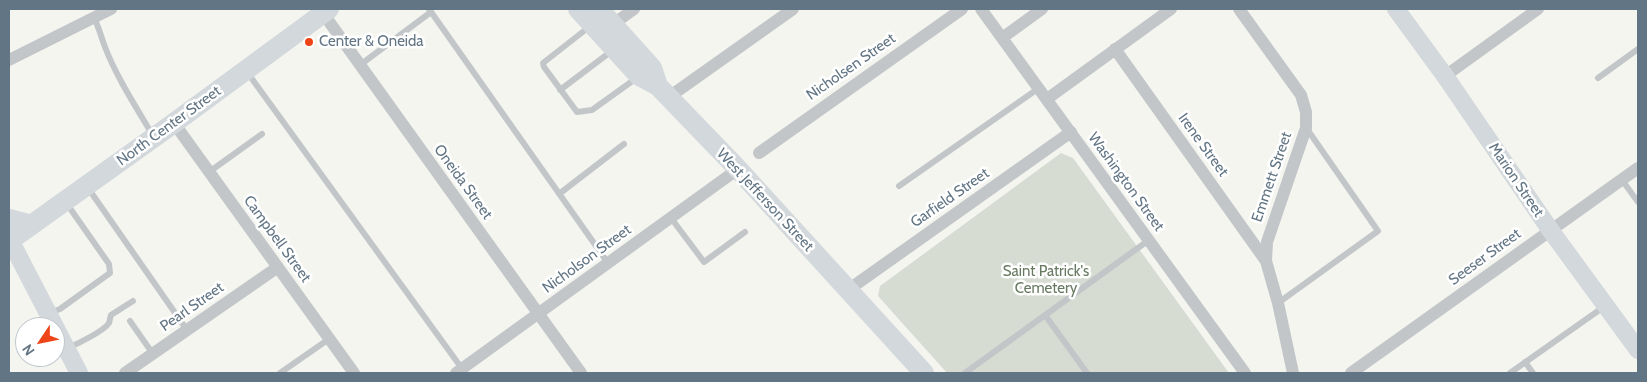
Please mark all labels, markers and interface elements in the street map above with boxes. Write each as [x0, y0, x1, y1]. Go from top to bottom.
street label: Nicholsen Street [803, 30, 899, 104]
place label: Center & Oneida [319, 33, 424, 51]
marker: Center & Oneida [303, 36, 315, 48]
street label: North Center Street [113, 82, 225, 170]
street label: Irene Street [1174, 110, 1232, 180]
street label: Washington Street [1084, 129, 1168, 235]
street label: Emmett Street [1248, 130, 1296, 224]
street label: Marion Street [1485, 139, 1547, 221]
street label: Oneida Street [430, 141, 496, 223]
street label: West Jefferson Street [713, 145, 817, 255]
street label: Garfield Street [907, 164, 993, 232]
street label: Campbell Street [239, 192, 315, 286]
street label: Nicholson Street [539, 221, 635, 297]
street label: Seeser Street [1445, 225, 1525, 289]
park label: Saint Patrick's Cemetery [1003, 263, 1089, 298]
street label: Pearl Street [157, 279, 227, 335]
north arrow [15, 317, 65, 367]
text: N [18, 341, 39, 359]

